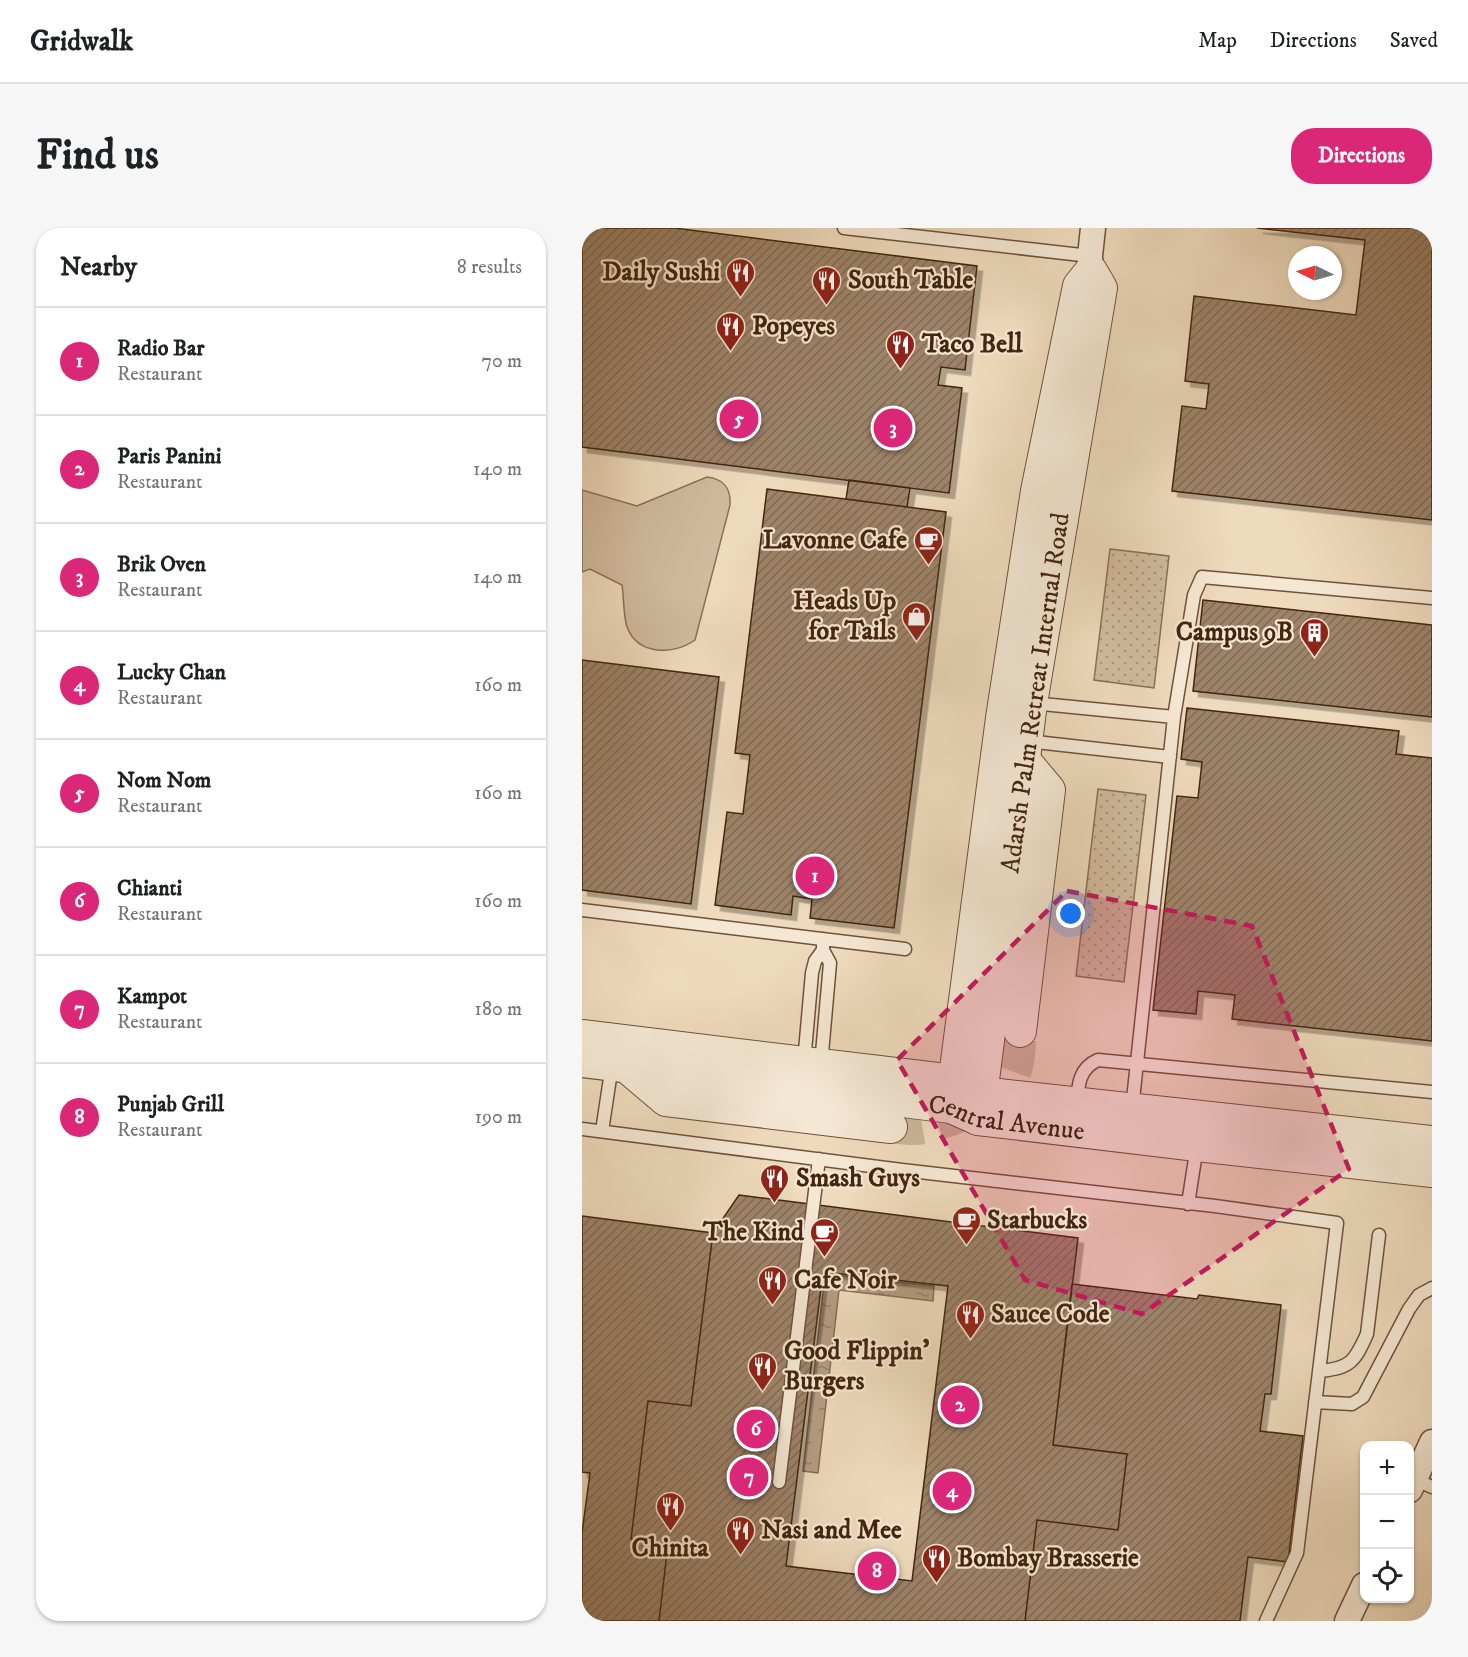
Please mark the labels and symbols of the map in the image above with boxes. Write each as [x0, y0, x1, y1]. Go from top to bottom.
north arrow [1288, 246, 1342, 300]
place label: Daily Sushi [602, 256, 720, 289]
restaurant icon: Daily Sushi [725, 256, 757, 298]
restaurant icon: South Table [811, 264, 843, 306]
place label: South Table [848, 264, 974, 297]
restaurant icon: Popeyes [715, 310, 747, 352]
place label: Popeyes [752, 310, 835, 343]
restaurant icon: Taco Bell [885, 328, 917, 370]
place label: Taco Bell [921, 328, 1024, 361]
pin: 5 [720, 396, 758, 441]
pin: 3 [874, 406, 912, 450]
street label: Adarsh Palm Retreat Internal Road [994, 511, 1078, 875]
place label: Lavonne Cafe [763, 524, 907, 557]
cafe icon: Lavonne Cafe [912, 524, 944, 566]
place label: Heads Up for Tails [793, 585, 896, 648]
shop icon: Heads Up for Tails [901, 600, 933, 642]
place label: Campus 9B [1176, 616, 1293, 649]
building icon: Campus 9B [1298, 616, 1330, 658]
pin: 1 [796, 854, 834, 898]
your location [1056, 899, 1085, 928]
street label: Central Avenue [927, 1088, 1086, 1148]
restaurant icon: Smash Guys [759, 1162, 791, 1204]
place label: Smash Guys [796, 1162, 920, 1195]
cafe icon: Starbucks [950, 1204, 982, 1246]
place label: Starbucks [987, 1204, 1087, 1237]
place label: The Kind [702, 1216, 805, 1249]
cafe icon: The Kind [809, 1216, 841, 1258]
restaurant icon: Cafe Noir [757, 1264, 789, 1306]
place label: Cafe Noir [794, 1264, 897, 1297]
restaurant icon: Sauce Code [954, 1298, 986, 1340]
place label: Sauce Code [991, 1298, 1110, 1331]
place label: Good Flippin' Burgers [784, 1335, 930, 1398]
restaurant icon: Good Flippin' Burgers [747, 1350, 779, 1392]
pin: 2 [940, 1382, 980, 1428]
pin: 6 [736, 1406, 776, 1452]
pin: 7 [730, 1454, 768, 1500]
pin: 4 [932, 1468, 971, 1514]
restaurant icon: Chinita [654, 1490, 686, 1532]
restaurant icon: Nasi and Mee [724, 1514, 756, 1556]
place label: Nasi and Mee [761, 1514, 902, 1547]
place label: Chinita [631, 1532, 710, 1565]
restaurant icon: Bombay Brasserie [920, 1542, 952, 1584]
place label: Bombay Brasserie [957, 1542, 1139, 1575]
pin: 8 [858, 1548, 896, 1594]

